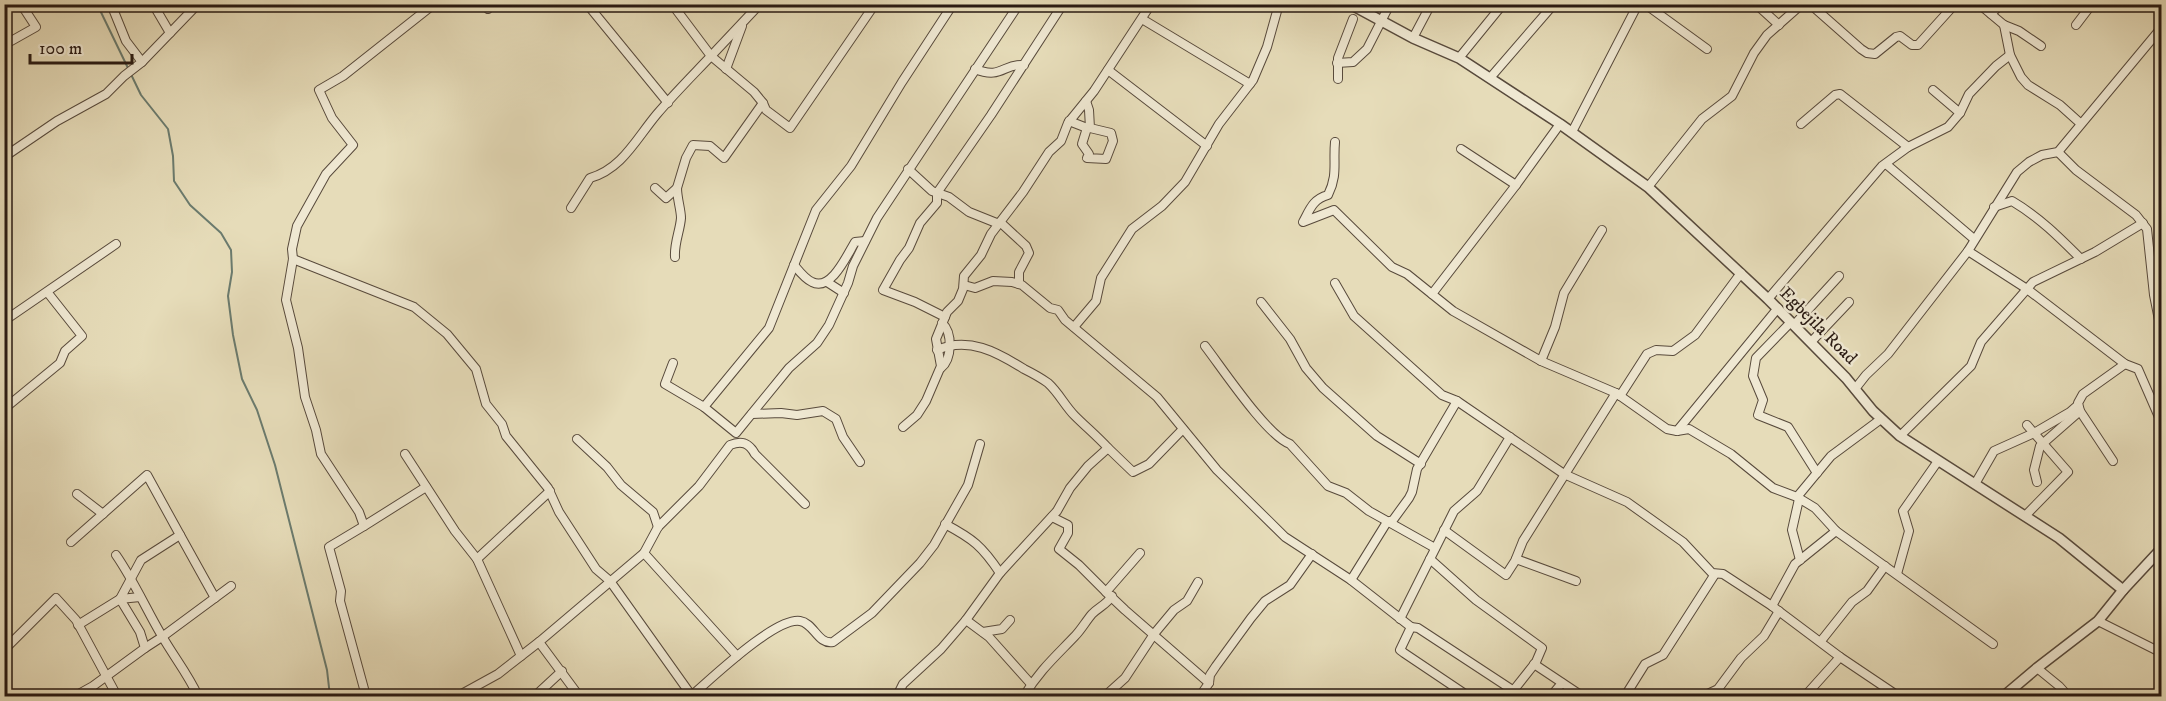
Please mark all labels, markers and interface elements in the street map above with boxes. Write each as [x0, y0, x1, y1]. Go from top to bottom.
scale bar [30, 27, 132, 65]
text: 100 m [39, 38, 82, 60]
street label: Egbejila Road [1775, 283, 1861, 369]

